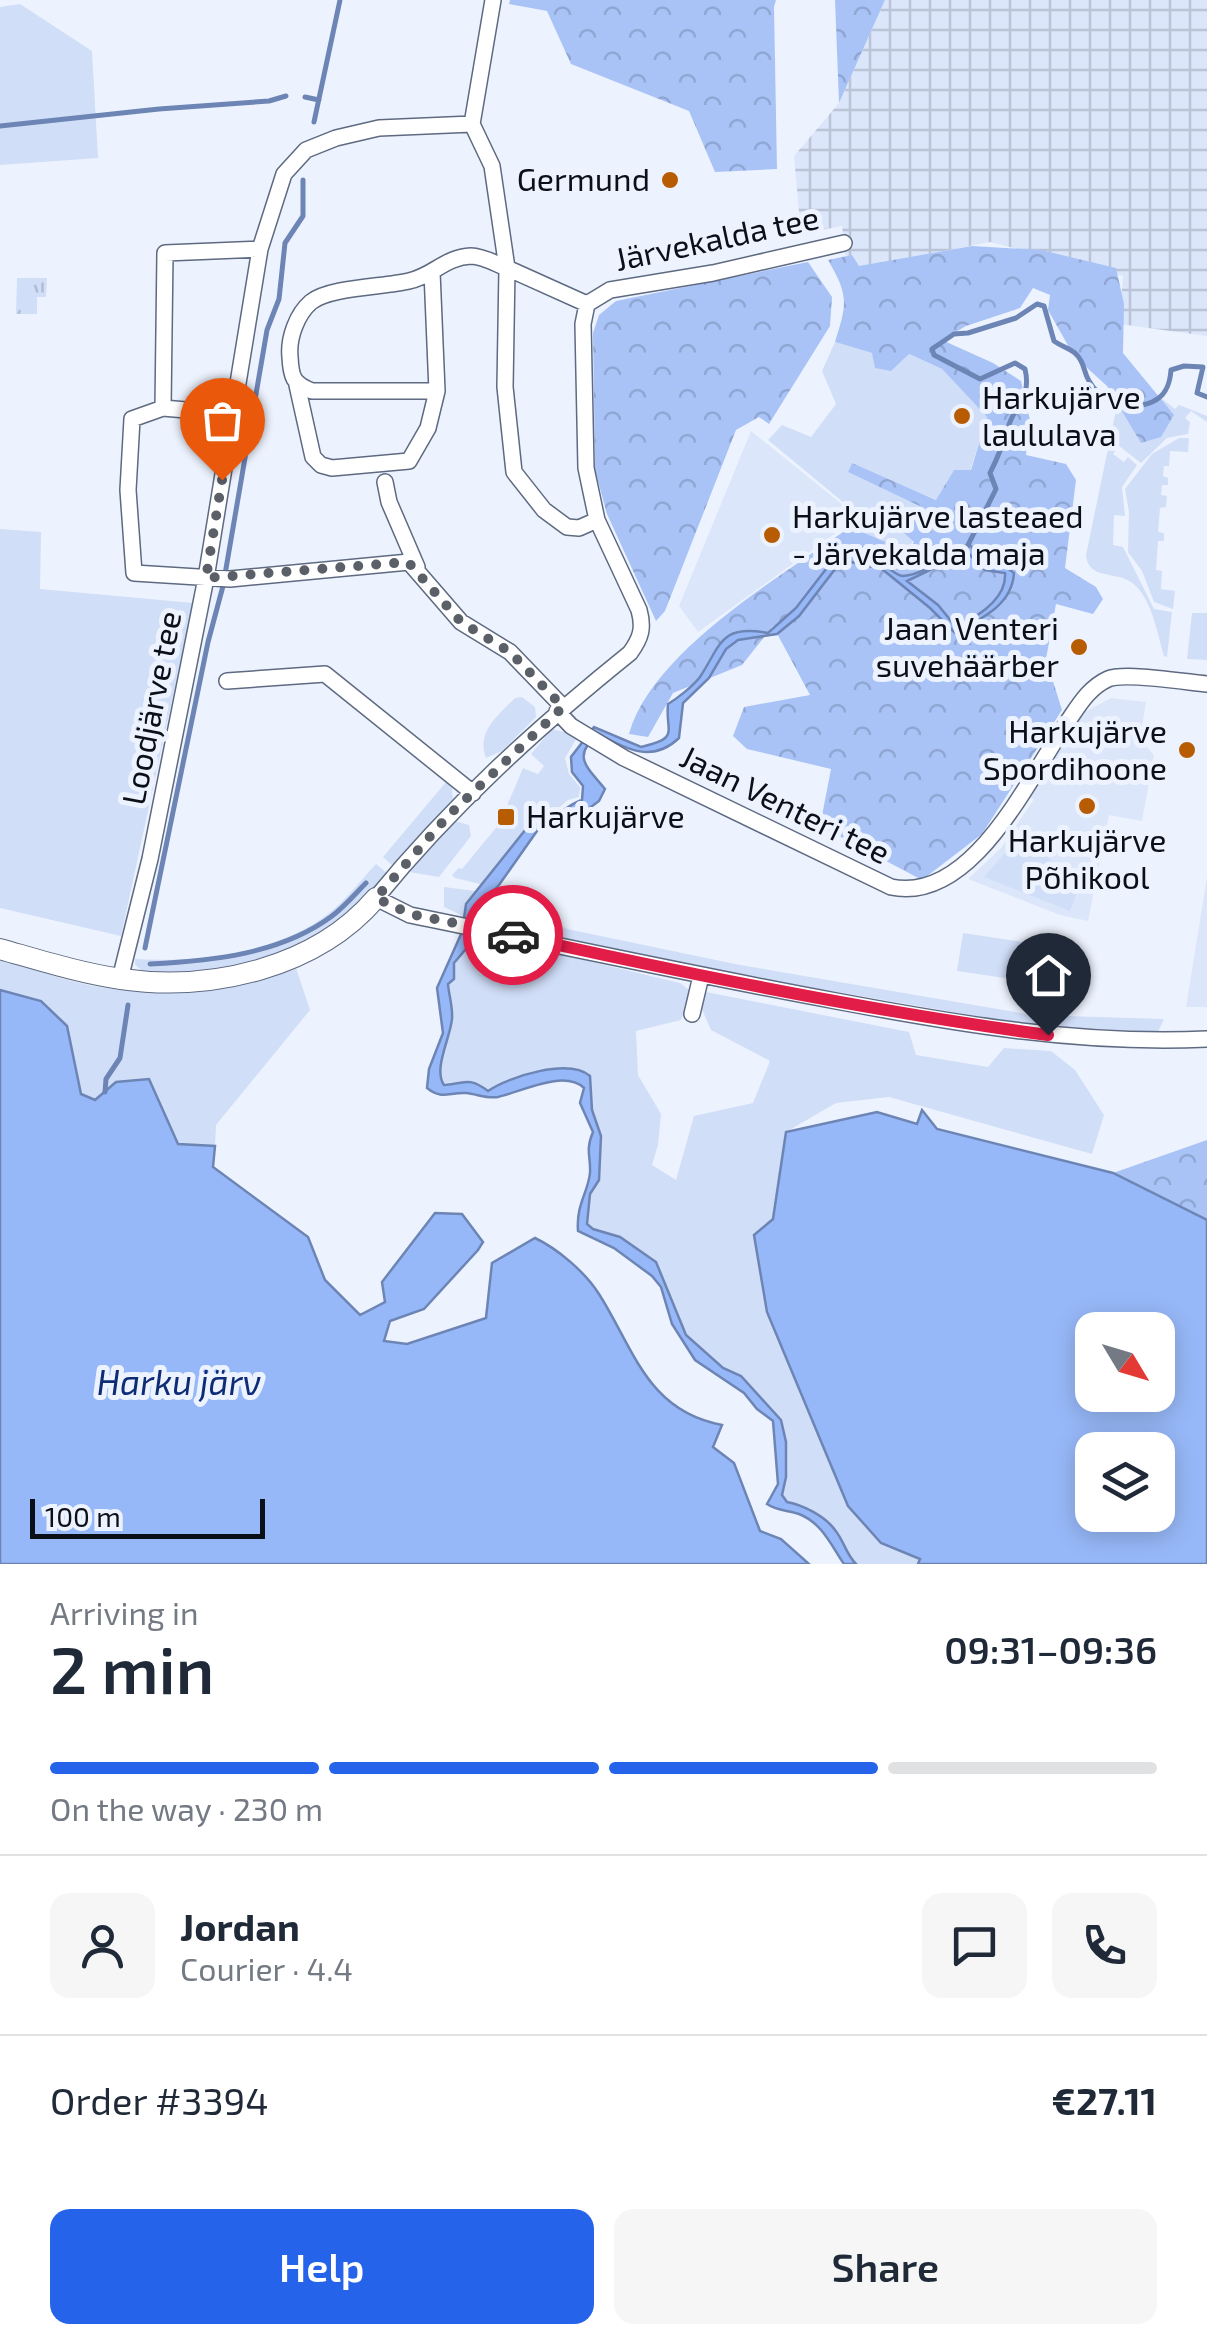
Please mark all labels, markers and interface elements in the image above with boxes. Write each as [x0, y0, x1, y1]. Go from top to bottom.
place label: Germund [517, 159, 650, 197]
marker: Germund [659, 169, 681, 191]
street label: Järvekalda tee [611, 197, 822, 277]
place label: Harkujärve laululava [982, 377, 1141, 452]
pin [180, 378, 265, 481]
icon: bag [195, 393, 250, 448]
marker: Harkujärve laululava [951, 405, 973, 427]
place label: Harkujärve lasteaed - Järvekalda maja [792, 496, 1084, 572]
marker: Harkujärve lasteaed - Järvekalda maja [761, 524, 783, 546]
street label: Loodjärve tee [113, 608, 188, 808]
place label: Jaan Venteri suvehäärber [876, 608, 1059, 683]
marker: Jaan Venteri suvehäärber [1068, 636, 1090, 658]
place label: Harkujärve Spordihoone [983, 711, 1167, 786]
street label: Jaan Venteri tee [675, 736, 897, 870]
marker: Harkujärve Spordihoone [1176, 739, 1198, 761]
marker: Harkujärve Põhikool [1076, 795, 1098, 817]
place label: Harkujärve [526, 796, 685, 835]
marker: Harkujärve [495, 806, 517, 828]
place label: Harkujärve Põhikool [1008, 820, 1166, 895]
courier [463, 885, 563, 985]
icon: car [486, 908, 541, 963]
pin [1006, 933, 1091, 1036]
icon: home [1021, 948, 1076, 1003]
north arrow [1075, 1312, 1175, 1412]
map controls [1075, 1312, 1175, 1532]
water label: Harku järv [97, 1360, 262, 1402]
button: layers [1075, 1432, 1175, 1532]
scale bar [30, 1494, 265, 1538]
text: 100 m [45, 1499, 121, 1533]
text: Arriving in [50, 1593, 199, 1631]
text: 09:31–09:36 [944, 1626, 1157, 1672]
text: 2 min [50, 1629, 214, 1707]
text: On the way · 230 m [50, 1789, 323, 1827]
button: person [50, 1893, 155, 1998]
button: chat [922, 1893, 1027, 1998]
button: phone [1052, 1893, 1157, 1998]
text: Jordan [180, 1903, 300, 1949]
text: Courier · 4.4 [180, 1949, 353, 1987]
text: Order #3394 [50, 2077, 269, 2123]
text: €27.11 [1052, 2077, 1157, 2123]
button: Help [50, 2209, 594, 2324]
button: Share [614, 2209, 1157, 2324]

